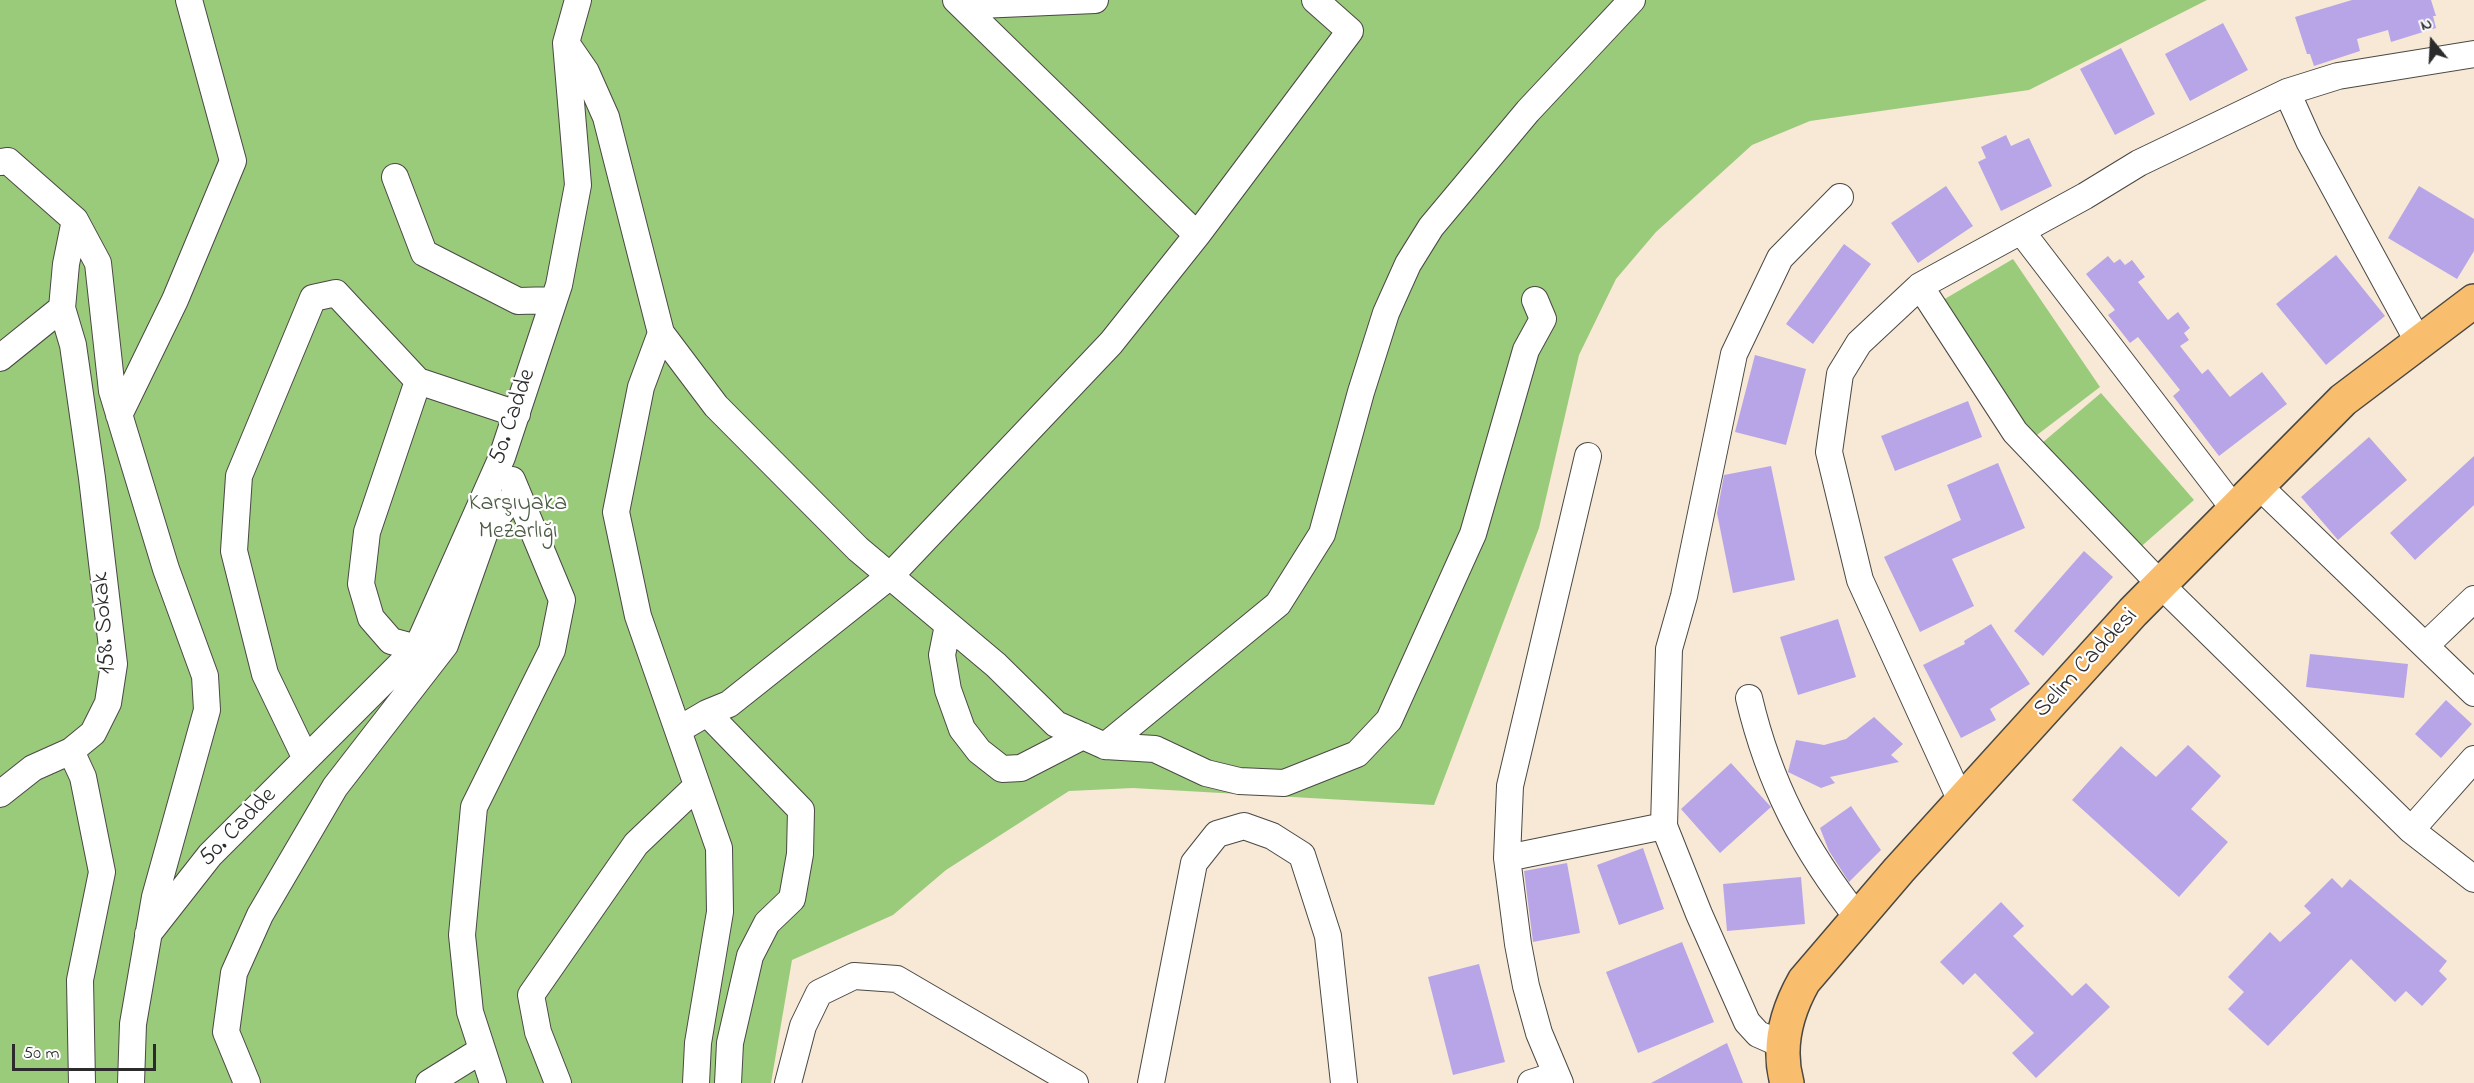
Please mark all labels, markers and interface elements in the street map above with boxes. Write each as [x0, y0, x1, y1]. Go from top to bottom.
north arrow [2402, 12, 2462, 72]
text: N [2418, 12, 2435, 38]
street label: 50. Cadde [484, 366, 544, 468]
park label: Karşıyaka Mezarlığı [469, 491, 567, 547]
street label: 158. Sokak [88, 571, 124, 675]
street label: Selim Caddesi [2029, 603, 2145, 725]
street label: 50. Cadde [194, 782, 284, 874]
scale bar [15, 1032, 159, 1070]
text: 50 m [23, 1041, 60, 1067]

